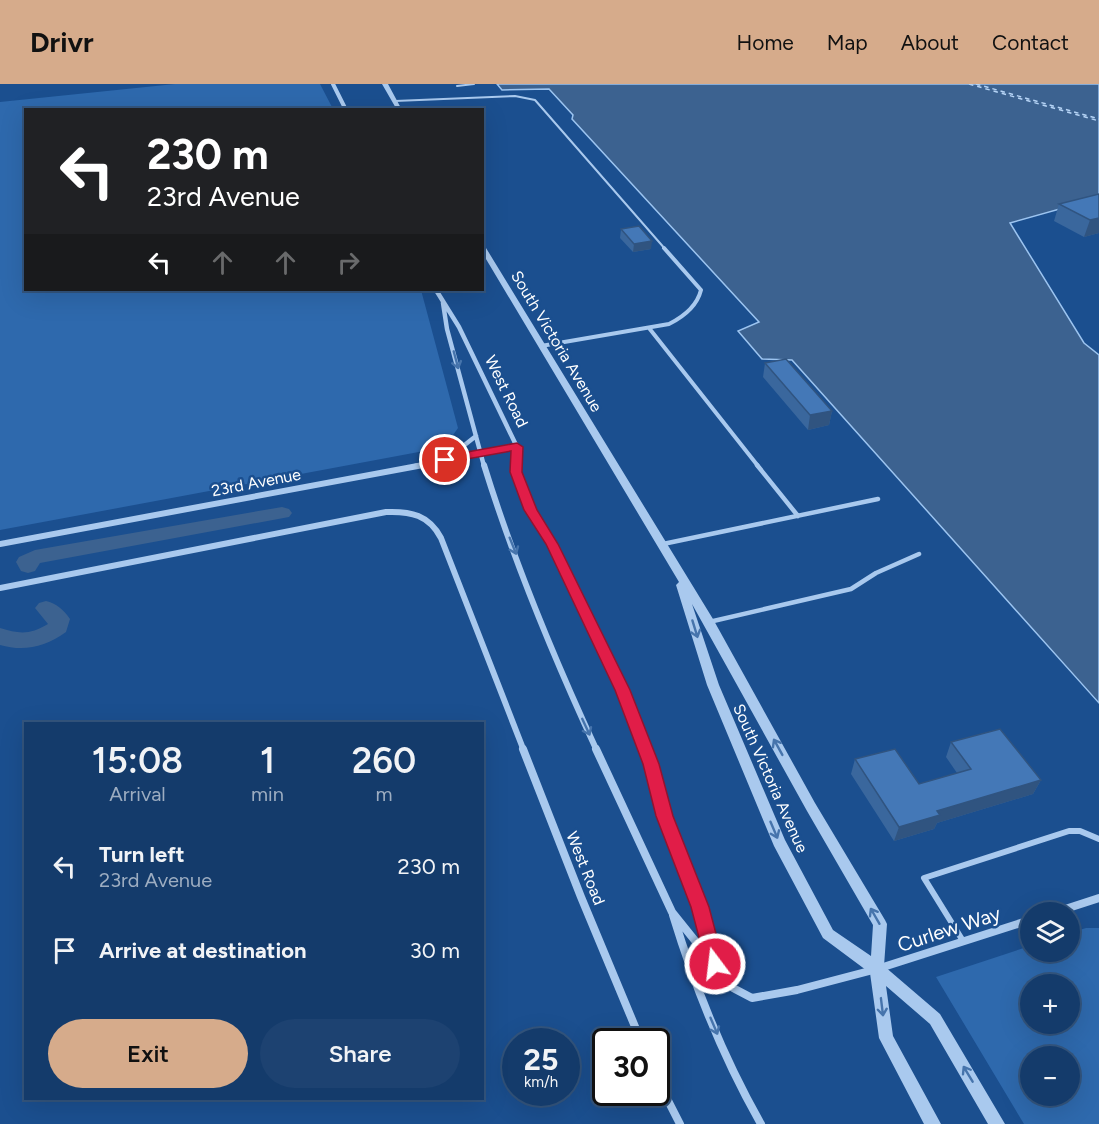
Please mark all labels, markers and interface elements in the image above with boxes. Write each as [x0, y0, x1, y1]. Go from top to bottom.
text: Drivr [30, 25, 94, 59]
text: Home [737, 30, 794, 55]
text: Map [827, 30, 868, 55]
text: About [901, 30, 959, 55]
text: Contact [992, 30, 1069, 55]
text: 230 m [147, 129, 269, 180]
icon: left [48, 132, 126, 210]
text: 23rd Avenue [147, 180, 300, 213]
icon: left [143, 246, 176, 279]
icon: ahead [206, 246, 239, 279]
icon: ahead [269, 246, 302, 279]
icon: right [332, 246, 365, 279]
street label: South Victoria Avenue [507, 267, 606, 415]
one-way arrow [450, 350, 462, 369]
street label: West Road [481, 352, 532, 430]
pin [419, 434, 470, 485]
icon: arrive [428, 443, 461, 476]
street label: 23rd Avenue [210, 464, 303, 500]
one-way arrow [508, 537, 519, 555]
one-way arrow [690, 619, 701, 638]
street label: South Victoria Avenue [729, 701, 812, 856]
one-way arrow [581, 717, 593, 735]
one-way arrow [772, 738, 783, 756]
text: 15:08 [92, 739, 183, 782]
text: 1 [260, 739, 275, 782]
text: 260 [352, 739, 416, 782]
text: Arrival [109, 782, 166, 806]
text: min [251, 782, 284, 806]
text: m [375, 782, 392, 806]
one-way arrow [769, 820, 780, 839]
street label: West Road [562, 829, 609, 908]
text: Turn left [99, 841, 185, 868]
icon: left [48, 850, 81, 883]
text: 230 m [397, 853, 460, 880]
text: 23rd Avenue [99, 868, 212, 892]
street label: Curlew Way [894, 901, 1004, 957]
map controls [1020, 902, 1080, 1106]
button: layers [1020, 902, 1080, 962]
one-way arrow [869, 908, 881, 925]
position arrow [683, 932, 747, 996]
icon: arrive [48, 934, 81, 967]
text: Arrive at destination [99, 937, 307, 964]
text: 30 m [410, 937, 460, 964]
button: + [1020, 974, 1080, 1034]
one-way arrow [877, 997, 888, 1017]
one-way arrow [709, 1016, 720, 1035]
button: Exit [48, 1019, 248, 1088]
button: Share [260, 1019, 460, 1088]
speed limit sign: 30 [592, 1028, 670, 1106]
text: 25 [524, 1041, 558, 1078]
button: − [1020, 1046, 1080, 1106]
one-way arrow [961, 1066, 973, 1083]
text: km/h [524, 1073, 558, 1091]

